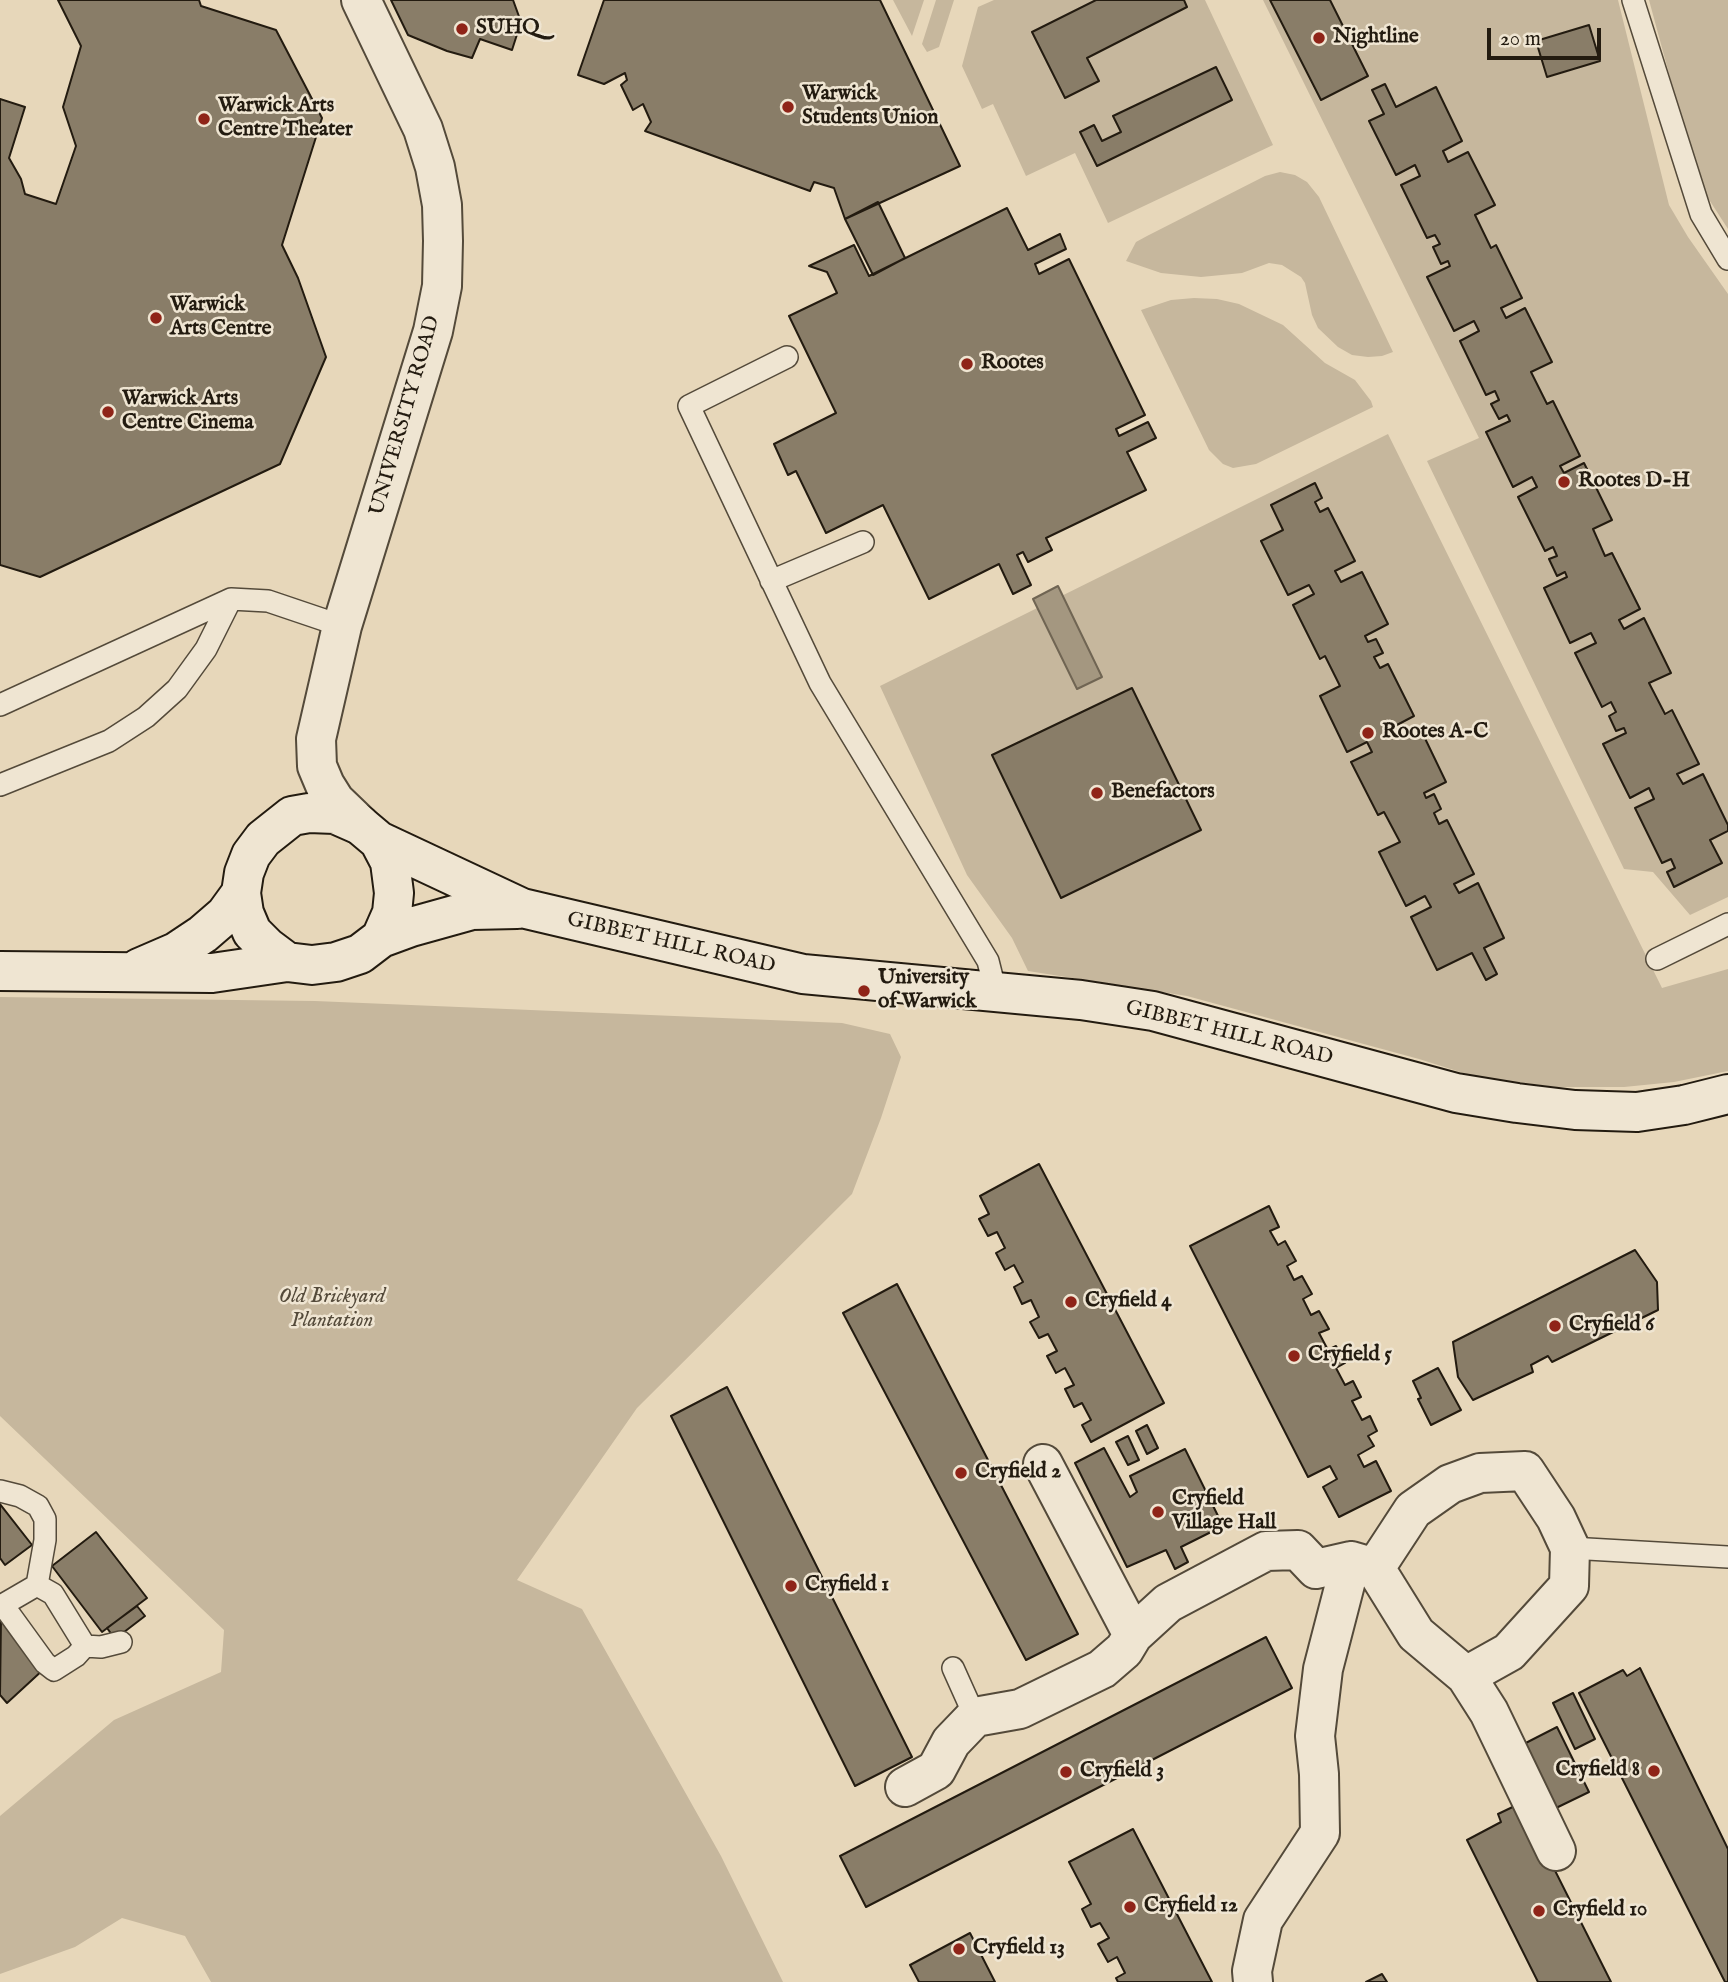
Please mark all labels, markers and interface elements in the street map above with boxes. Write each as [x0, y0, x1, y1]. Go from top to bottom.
scale bar [1490, 14, 1604, 58]
place label: SUHQ [476, 16, 540, 42]
marker: SUHQ [454, 21, 470, 37]
place label: Nightline [1333, 25, 1419, 51]
text: 20 m [1500, 26, 1541, 53]
marker: Nightline [1311, 30, 1327, 46]
place label: Warwick Students Union [802, 82, 938, 132]
place label: Warwick Arts Centre Theater [218, 94, 353, 144]
marker: Warwick Students Union [780, 99, 796, 115]
marker: Warwick Arts Centre Theater [196, 111, 212, 127]
place label: Warwick Arts Centre [170, 293, 271, 343]
marker: Warwick Arts Centre [148, 310, 164, 326]
street label: UNIVERSITY ROAD [365, 313, 447, 519]
place label: Rootes [981, 351, 1044, 377]
marker: Rootes [959, 356, 975, 372]
place label: Warwick Arts Centre Cinema [122, 387, 254, 437]
marker: Warwick Arts Centre Cinema [100, 404, 116, 420]
place label: Rootes D-H [1578, 469, 1690, 495]
marker: Rootes D-H [1556, 474, 1572, 490]
place label: Rootes A-C [1382, 720, 1488, 746]
marker: Rootes A-C [1360, 725, 1376, 741]
place label: Benefactors [1111, 780, 1215, 806]
marker: Benefactors [1089, 785, 1105, 801]
street label: GIBBET HILL ROAD [564, 908, 778, 980]
place label: University of Warwick [878, 966, 977, 1016]
marker: University of Warwick [856, 983, 872, 999]
street label: GIBBET HILL ROAD [1123, 996, 1335, 1072]
park label: Old Brickyard Plantation [279, 1285, 385, 1335]
place label: Cryfield 4 [1085, 1289, 1172, 1315]
marker: Cryfield 4 [1063, 1294, 1079, 1310]
place label: Cryfield 6 [1569, 1313, 1654, 1339]
marker: Cryfield 6 [1547, 1318, 1563, 1334]
place label: Cryfield 5 [1308, 1343, 1392, 1369]
marker: Cryfield 5 [1286, 1348, 1302, 1364]
place label: Cryfield 2 [975, 1460, 1061, 1486]
marker: Cryfield 2 [953, 1465, 969, 1481]
place label: Cryfield Village Hall [1172, 1487, 1276, 1537]
marker: Cryfield Village Hall [1150, 1504, 1166, 1520]
place label: Cryfield 1 [805, 1573, 889, 1599]
marker: Cryfield 1 [783, 1578, 799, 1594]
place label: Cryfield 8 [1555, 1758, 1640, 1784]
place label: Cryfield 3 [1080, 1759, 1164, 1785]
marker: Cryfield 8 [1646, 1763, 1662, 1779]
marker: Cryfield 3 [1058, 1764, 1074, 1780]
place label: Cryfield 12 [1144, 1894, 1238, 1920]
place label: Cryfield 10 [1553, 1898, 1647, 1924]
marker: Cryfield 12 [1122, 1899, 1138, 1915]
marker: Cryfield 10 [1531, 1903, 1547, 1919]
place label: Cryfield 13 [973, 1936, 1065, 1962]
marker: Cryfield 13 [951, 1941, 967, 1957]

